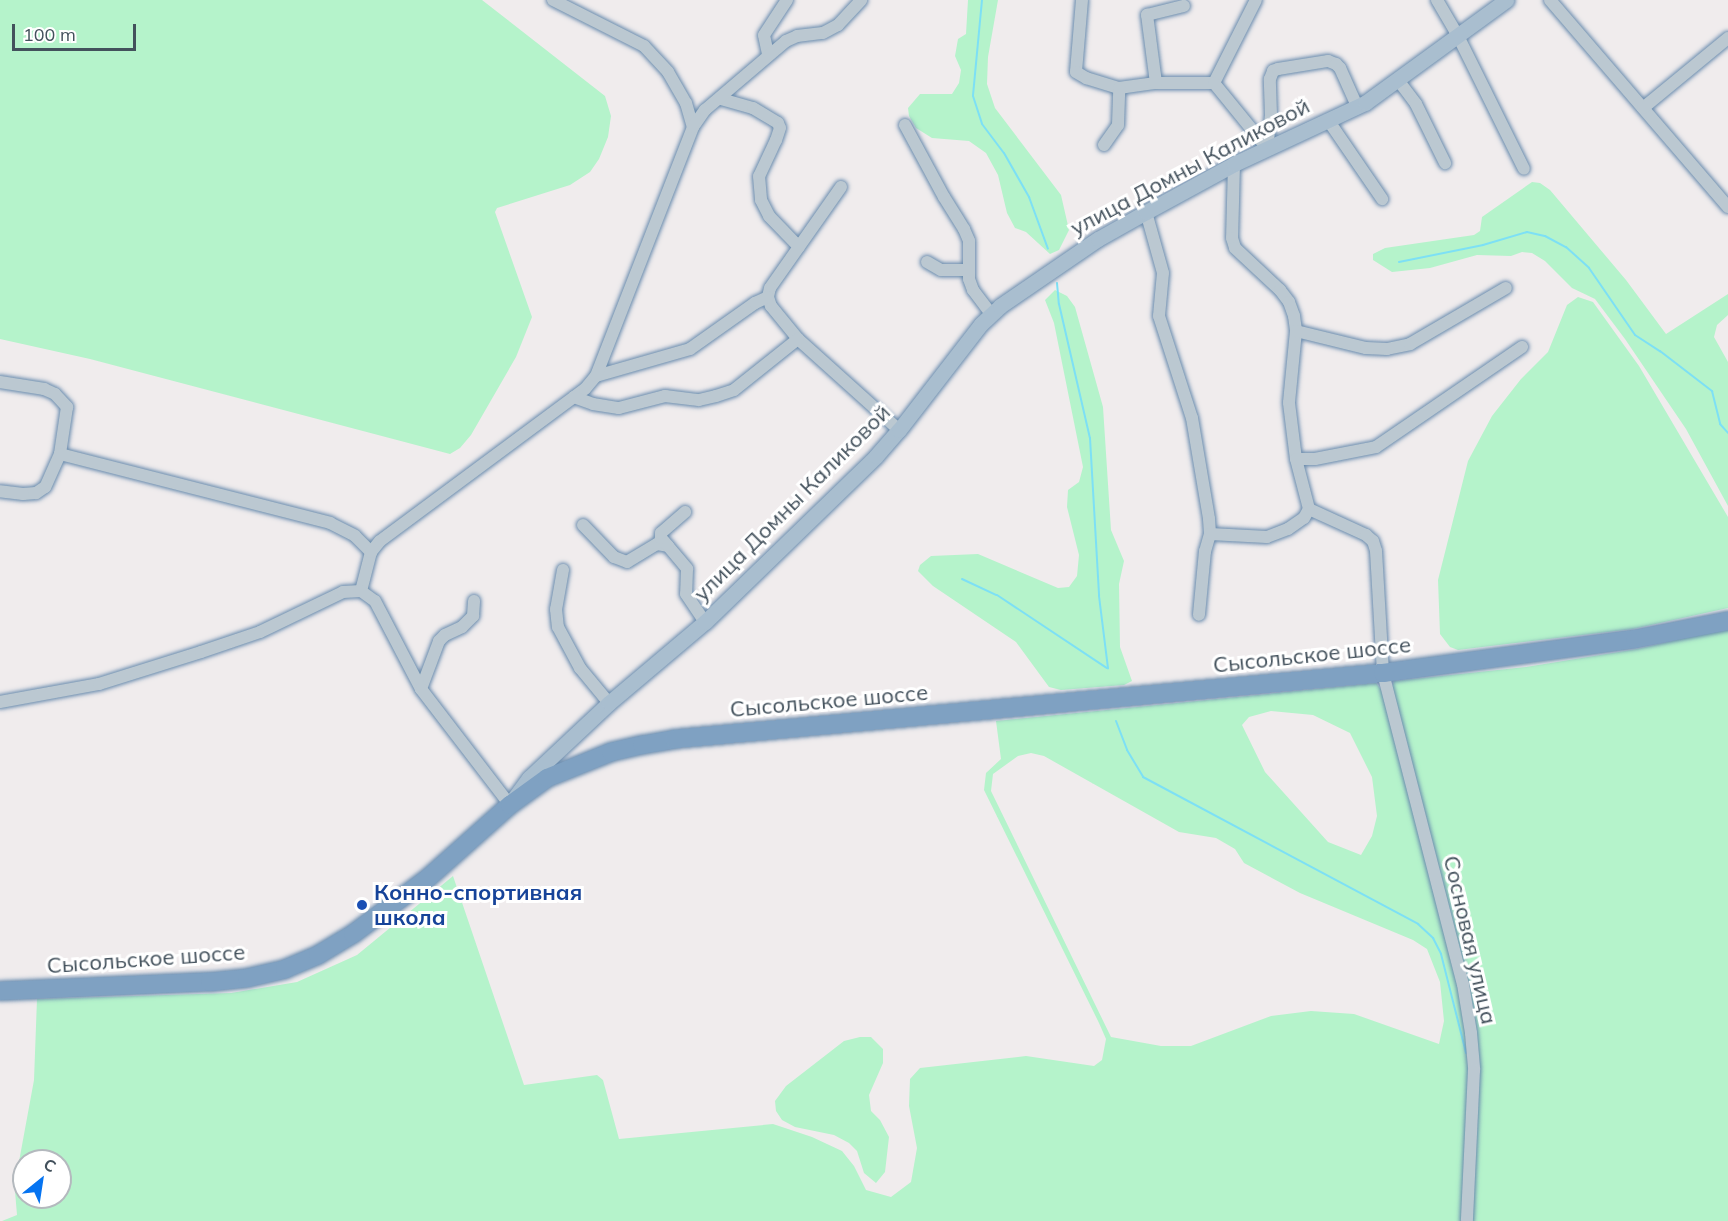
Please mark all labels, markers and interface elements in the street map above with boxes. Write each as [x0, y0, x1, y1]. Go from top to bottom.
scale bar [15, 12, 140, 50]
text: 100 m [23, 23, 76, 46]
street label: улица Домны Каликовой [1066, 93, 1314, 241]
street label: улица Домны Каликовой [688, 399, 896, 607]
street label: Сысольское шоссе [1212, 631, 1412, 679]
street label: Сысольское шоссе [729, 679, 929, 723]
street label: Сосновая улица [1438, 853, 1502, 1027]
place label: Конно-спортивная школа [374, 879, 582, 930]
marker: Конно-спортивная школа [355, 898, 369, 912]
street label: Сысольское шоссе [46, 939, 246, 979]
north arrow [12, 1149, 72, 1209]
text: С [40, 1154, 60, 1177]

